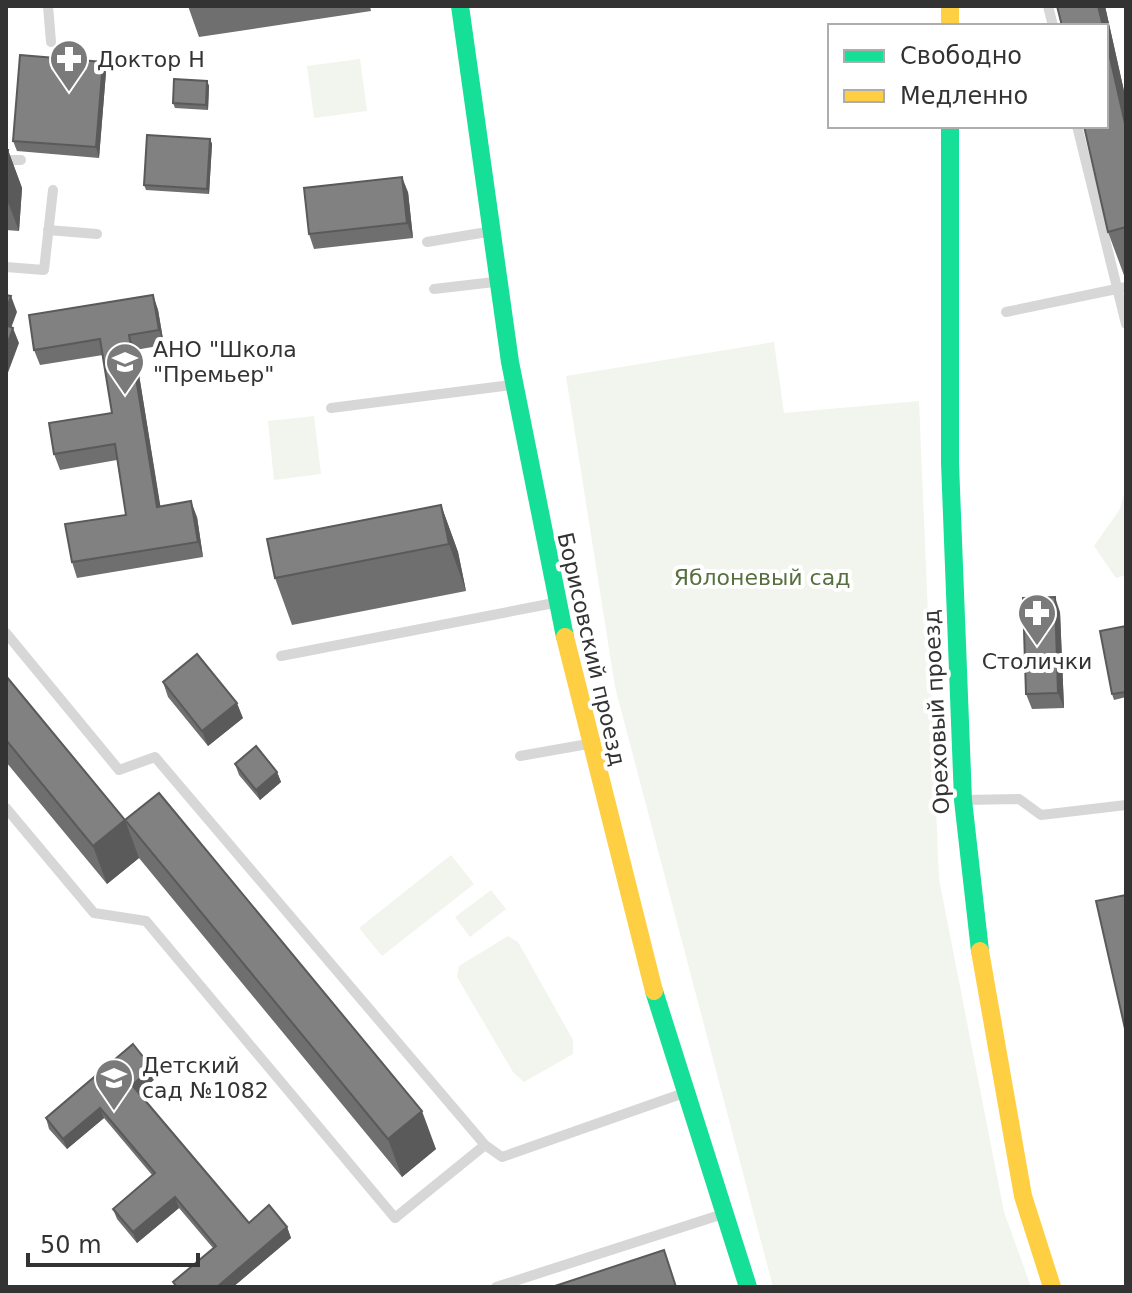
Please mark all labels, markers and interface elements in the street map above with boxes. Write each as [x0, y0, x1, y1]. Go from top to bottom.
legend [828, 24, 1108, 128]
pharmacy icon: Доктор Н [48, 38, 90, 93]
text: Свободно [900, 42, 1022, 70]
place label: Доктор Н [97, 47, 205, 72]
text: Медленно [900, 82, 1028, 110]
place label: АНО "Школа "Премьер" [153, 337, 297, 387]
school or university icon: АНО "Школа "Премьер" [104, 341, 146, 396]
street label: Борисовский проезд [553, 530, 631, 768]
park label: Яблоневый сад [674, 565, 850, 590]
pharmacy icon: Столички [1016, 592, 1058, 647]
street label: Ореховый проезд [919, 609, 954, 815]
place label: Столички [982, 649, 1092, 674]
place label: Детский сад №1082 [142, 1053, 269, 1103]
school or university icon: Детский сад №1082 [93, 1057, 135, 1112]
scale bar [28, 1217, 198, 1267]
text: 50 m [40, 1231, 102, 1259]

